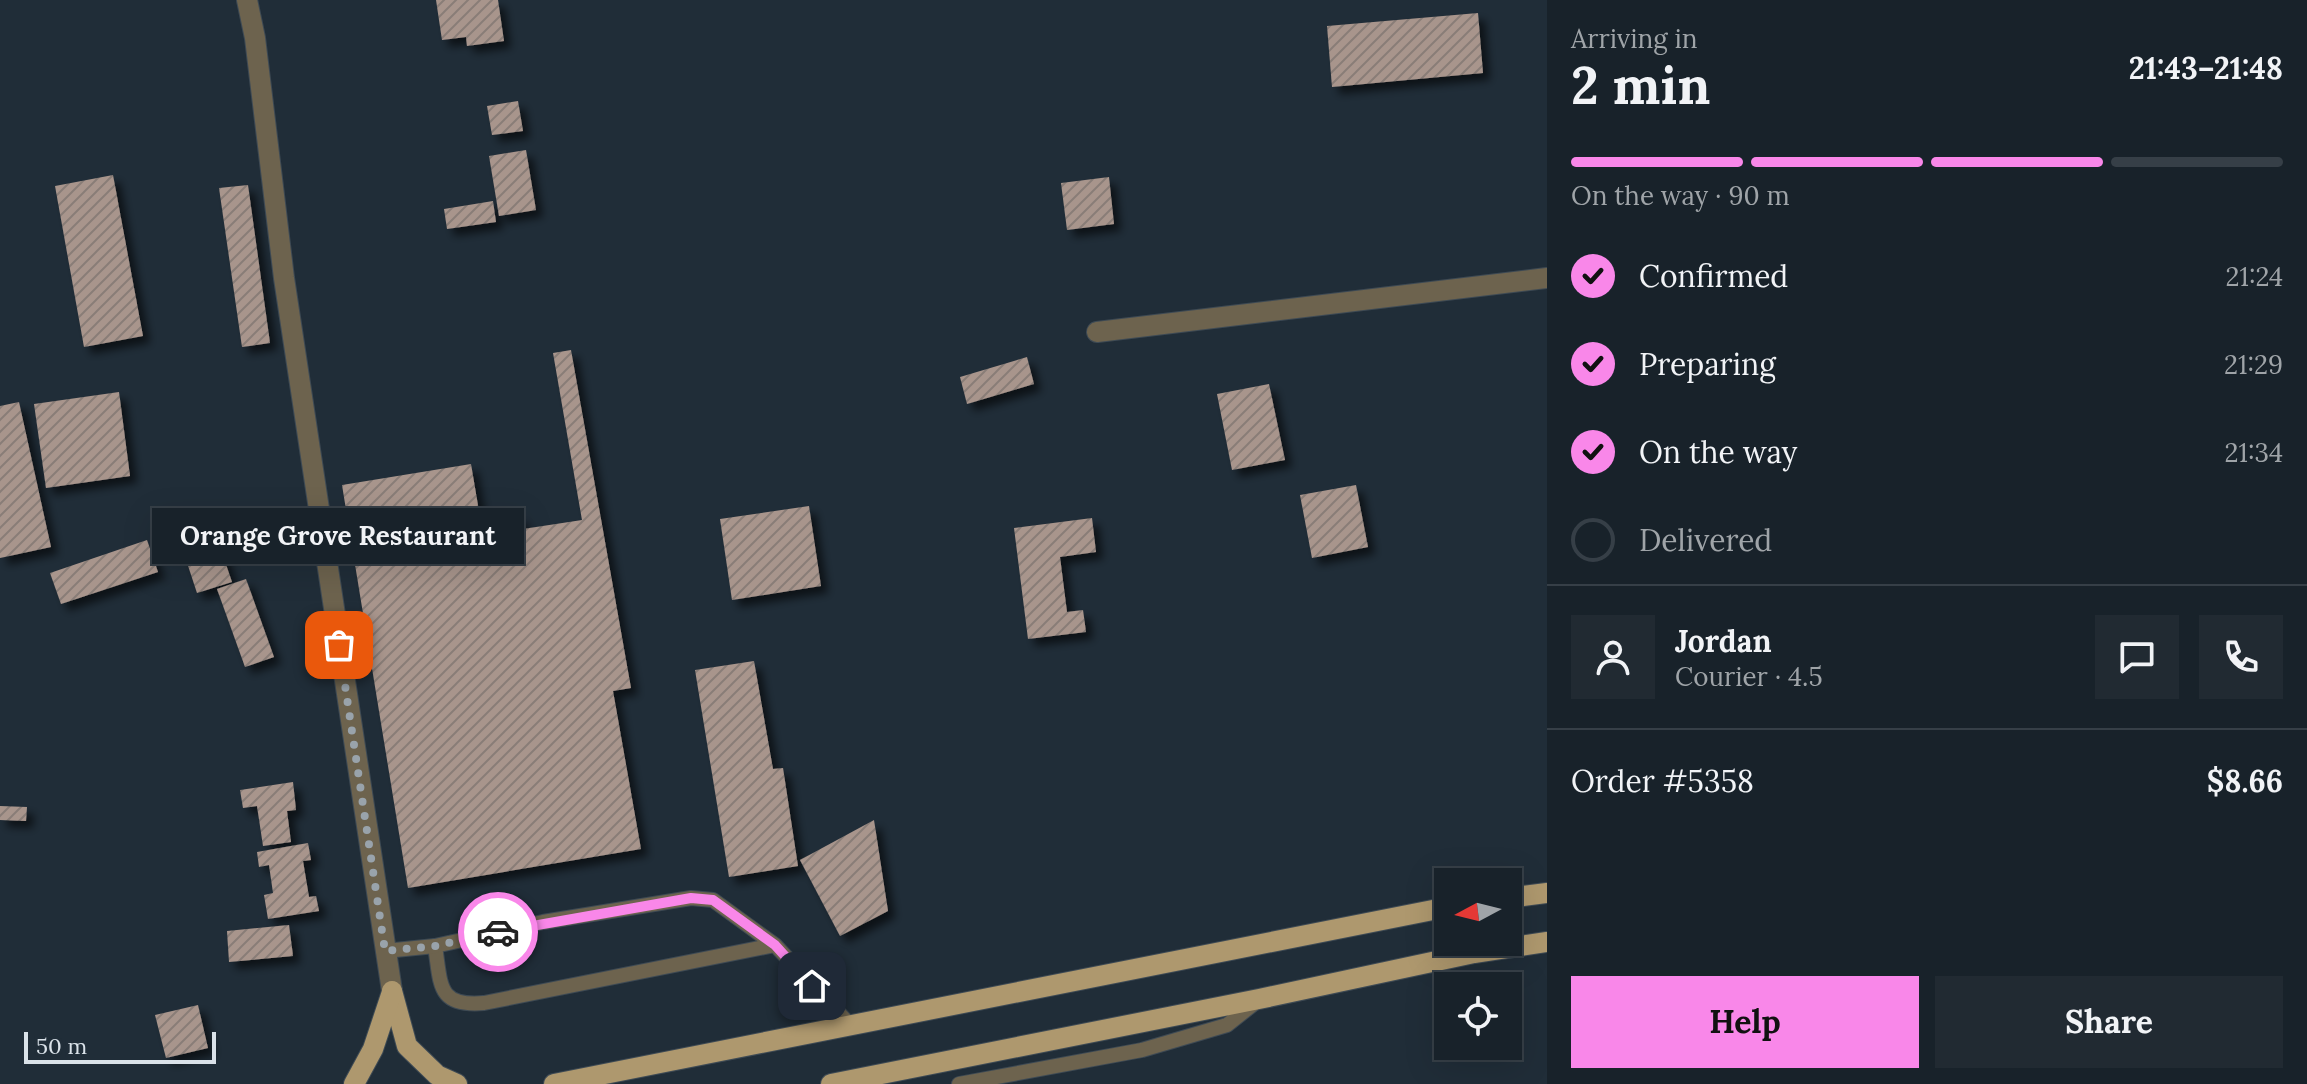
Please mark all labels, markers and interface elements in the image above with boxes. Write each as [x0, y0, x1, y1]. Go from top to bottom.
text: Arriving in [1571, 22, 1698, 55]
text: 21:43–21:48 [2129, 49, 2283, 87]
text: 2 min [1571, 52, 1710, 118]
text: On the way · 90 m [1571, 179, 1790, 212]
icon: check [1571, 254, 1615, 298]
text: Confirmed [1639, 257, 1788, 295]
text: 21:24 [2226, 260, 2283, 293]
icon: check [1571, 342, 1615, 386]
text: Preparing [1639, 345, 1776, 383]
text: 21:29 [2224, 348, 2283, 381]
icon: check [1571, 430, 1615, 474]
text: On the way [1639, 433, 1797, 471]
text: 21:34 [2224, 436, 2283, 469]
callout: Orange Grove Restaurant [153, 509, 525, 565]
text: Orange Grove Restaurant [180, 519, 496, 552]
text: Delivered [1639, 521, 1772, 559]
pin [305, 611, 373, 679]
button: person [1571, 615, 1655, 699]
button: chat [2095, 615, 2179, 699]
button: phone [2199, 615, 2283, 699]
text: Jordan [1675, 622, 1772, 660]
icon: bag [317, 623, 361, 667]
text: Courier · 4.5 [1675, 660, 1823, 693]
text: Order #5358 [1571, 762, 1754, 800]
text: $8.66 [2207, 762, 2283, 800]
north arrow [1434, 868, 1522, 956]
map controls [1434, 868, 1522, 1060]
courier [458, 892, 538, 972]
icon: car [476, 910, 520, 954]
pin [778, 952, 846, 1020]
icon: home [790, 964, 834, 1008]
button: locate [1434, 972, 1522, 1060]
button: Help [1571, 976, 1919, 1068]
button: Share [1935, 976, 2283, 1068]
scale bar [24, 1028, 216, 1064]
text: 50 m [36, 1032, 87, 1060]

